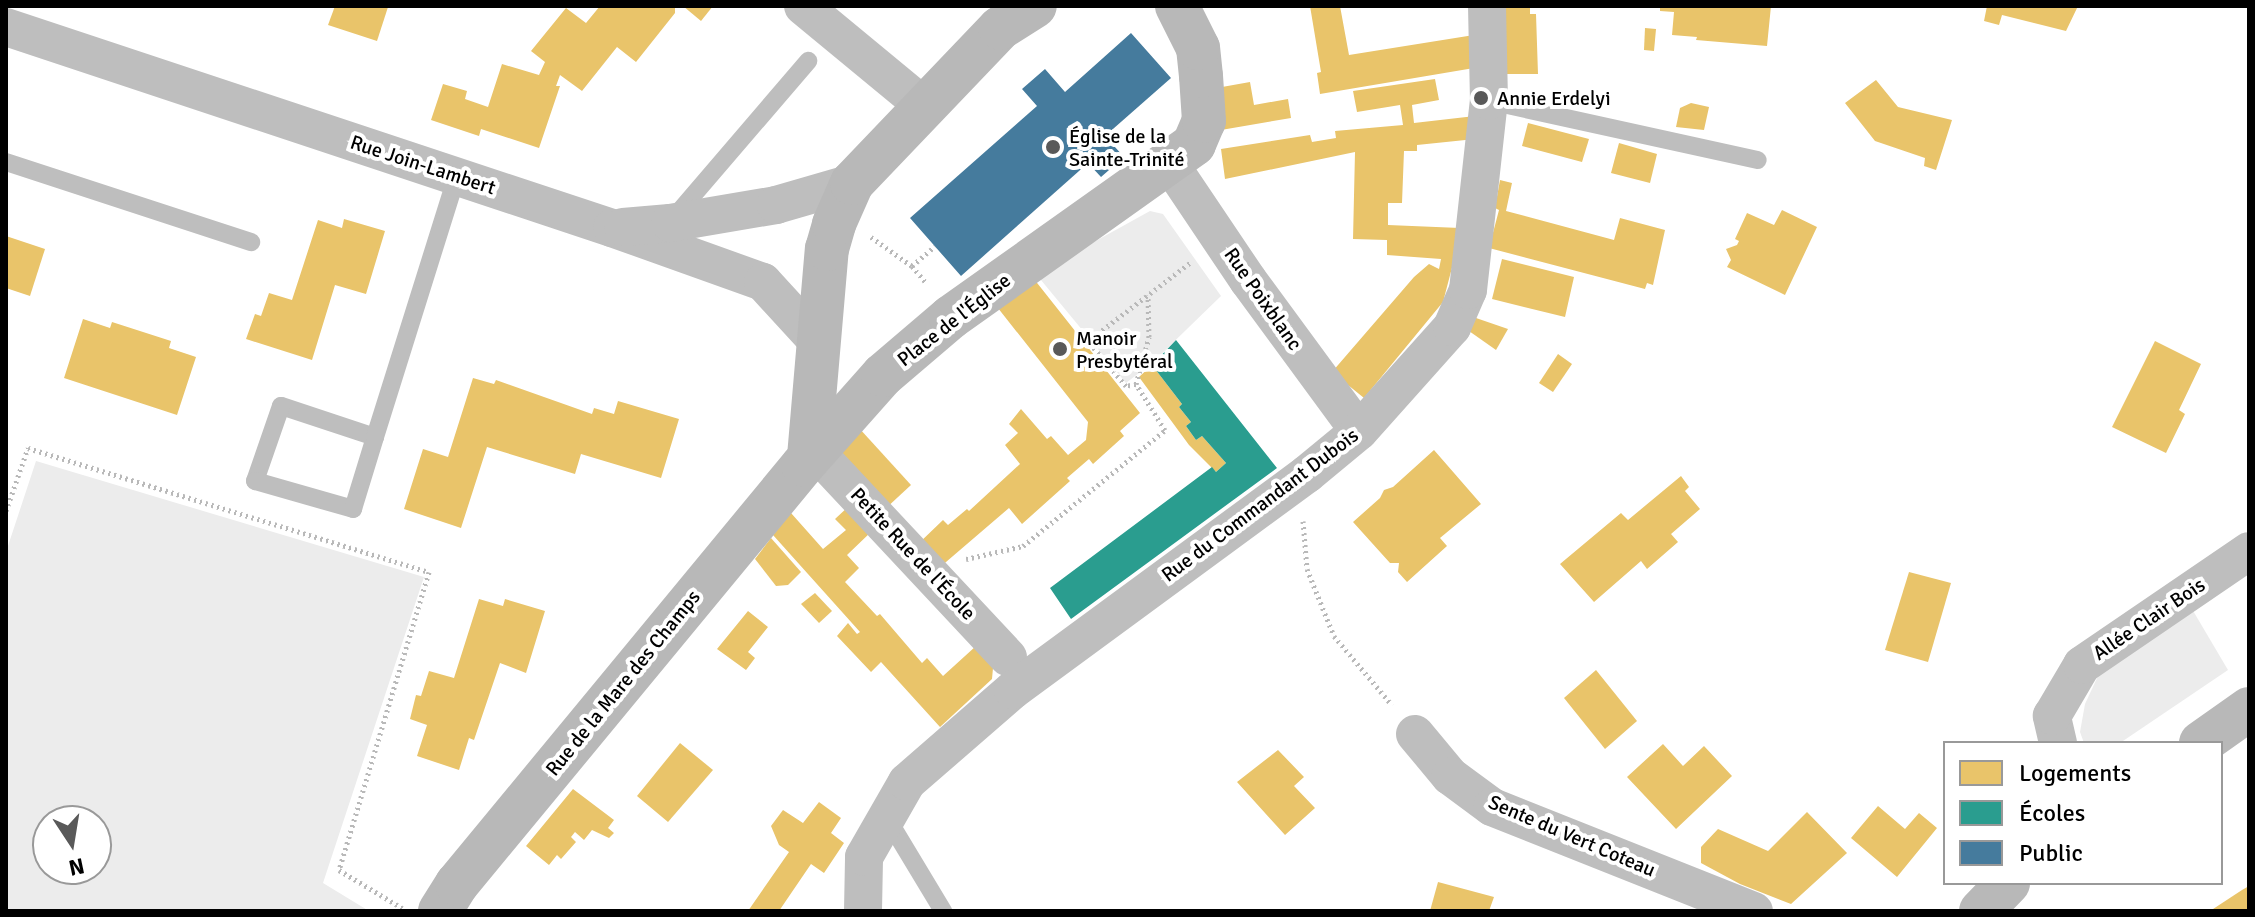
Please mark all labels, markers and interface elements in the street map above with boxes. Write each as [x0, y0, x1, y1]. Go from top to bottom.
place label: Annie Erdelyi [1497, 86, 1611, 110]
marker: Annie Erdelyi [1472, 89, 1490, 107]
place label: Église de la Sainte-Trinité [1069, 124, 1184, 171]
street label: Rue Join-Lambert [347, 130, 499, 200]
marker: Église de la Sainte-Trinité [1044, 138, 1062, 156]
street label: Rue Poixblanc [1219, 243, 1307, 355]
street label: Place de l'Église [893, 268, 1015, 372]
place label: Manoir Presbytéral [1076, 326, 1173, 373]
marker: Manoir Presbytéral [1051, 340, 1069, 358]
street label: Rue du Commandant Dubois [1157, 423, 1363, 587]
street label: Petite Rue de l'École [845, 483, 981, 625]
street label: Allée Clair Bois [2088, 573, 2210, 665]
street label: Rue de la Mare des Champs [541, 585, 705, 781]
legend [1943, 741, 2223, 885]
text: Logements [2019, 758, 2131, 788]
street label: Sente du Vert Coteau [1485, 790, 1659, 882]
text: Écoles [2019, 798, 2085, 828]
north arrow [32, 805, 112, 885]
text: Public [2019, 838, 2083, 868]
text: N [66, 852, 87, 882]

